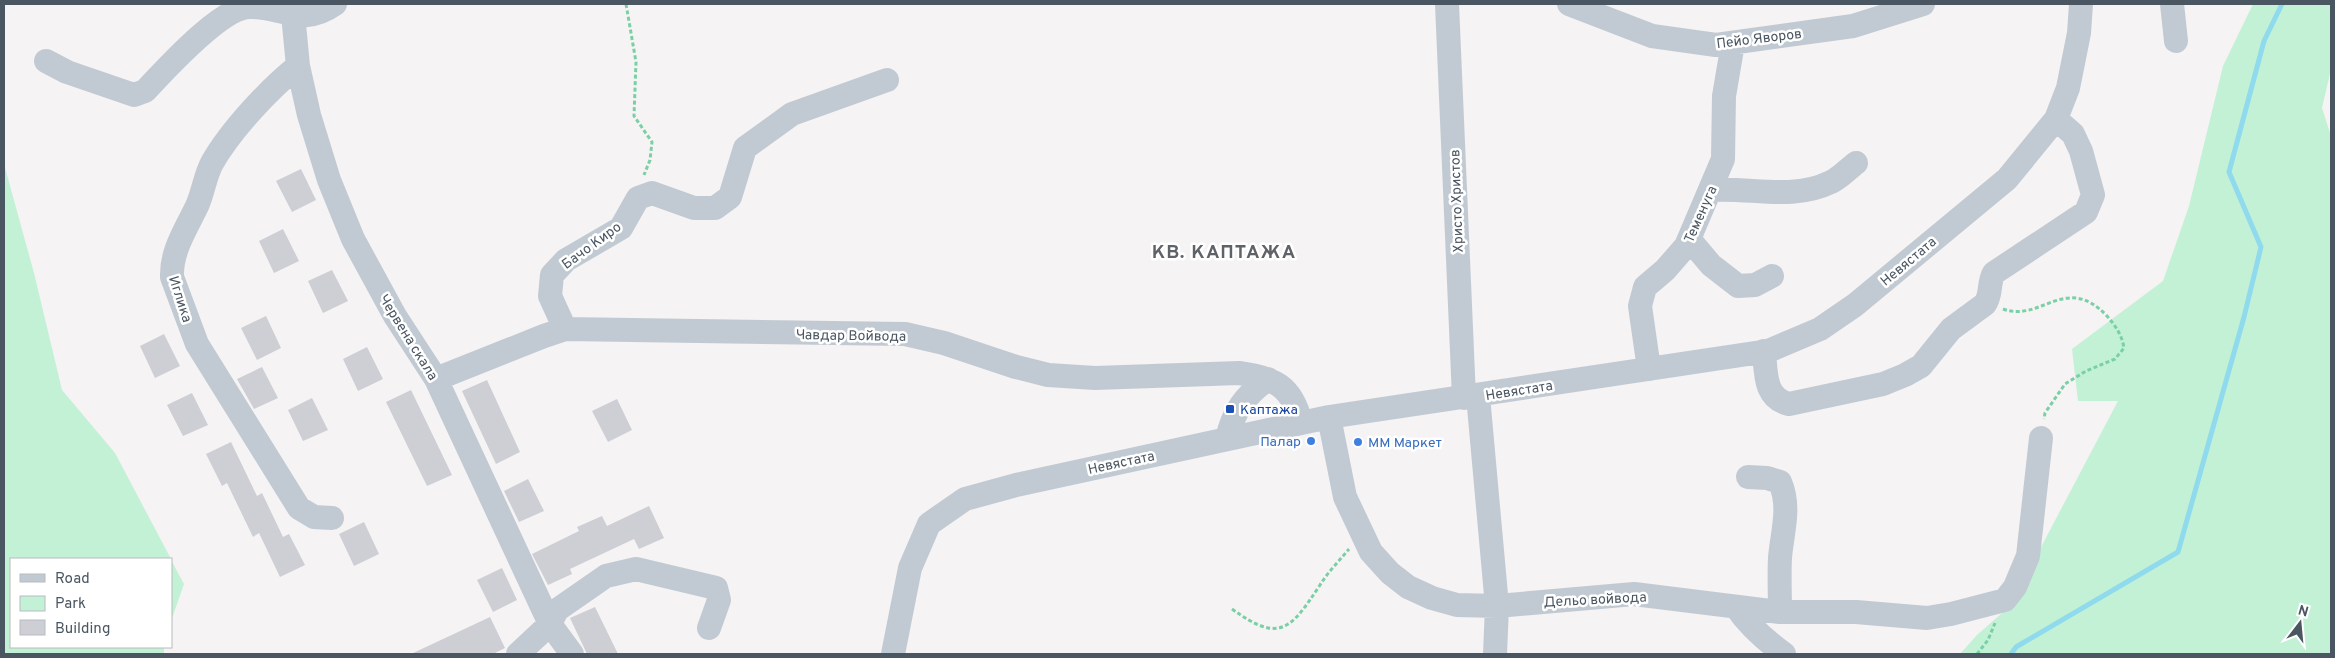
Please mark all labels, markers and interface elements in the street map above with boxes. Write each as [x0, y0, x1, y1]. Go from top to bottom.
street label: Пейо Яворов [1715, 26, 1803, 53]
street label: Христо Христов [1447, 149, 1468, 253]
street label: Теменуга [1681, 183, 1722, 246]
street label: Бачо Киро [559, 219, 625, 273]
street label: Невястата [1878, 234, 1940, 290]
district label: КВ. КАПТАЖА [1152, 241, 1296, 265]
street label: Иглика [164, 274, 195, 325]
street label: Червена скала [375, 292, 441, 384]
street label: Чавдар Войвода [796, 327, 906, 346]
street label: Невястата [1484, 378, 1554, 405]
place label: Каптажа [1240, 402, 1298, 419]
marker: Каптажа [1224, 403, 1236, 415]
place label: Палар [1260, 434, 1301, 451]
marker: Палар [1305, 435, 1317, 447]
place label: ММ Маркет [1368, 435, 1442, 452]
marker: ММ Маркет [1352, 436, 1364, 448]
street label: Невястата [1086, 448, 1156, 479]
legend [10, 558, 172, 648]
text: Road [55, 570, 90, 589]
street label: Дельо войвода [1543, 589, 1647, 612]
text: Park [55, 595, 86, 614]
north arrow [2275, 598, 2325, 648]
text: N [2296, 602, 2310, 622]
text: Building [55, 620, 110, 639]

